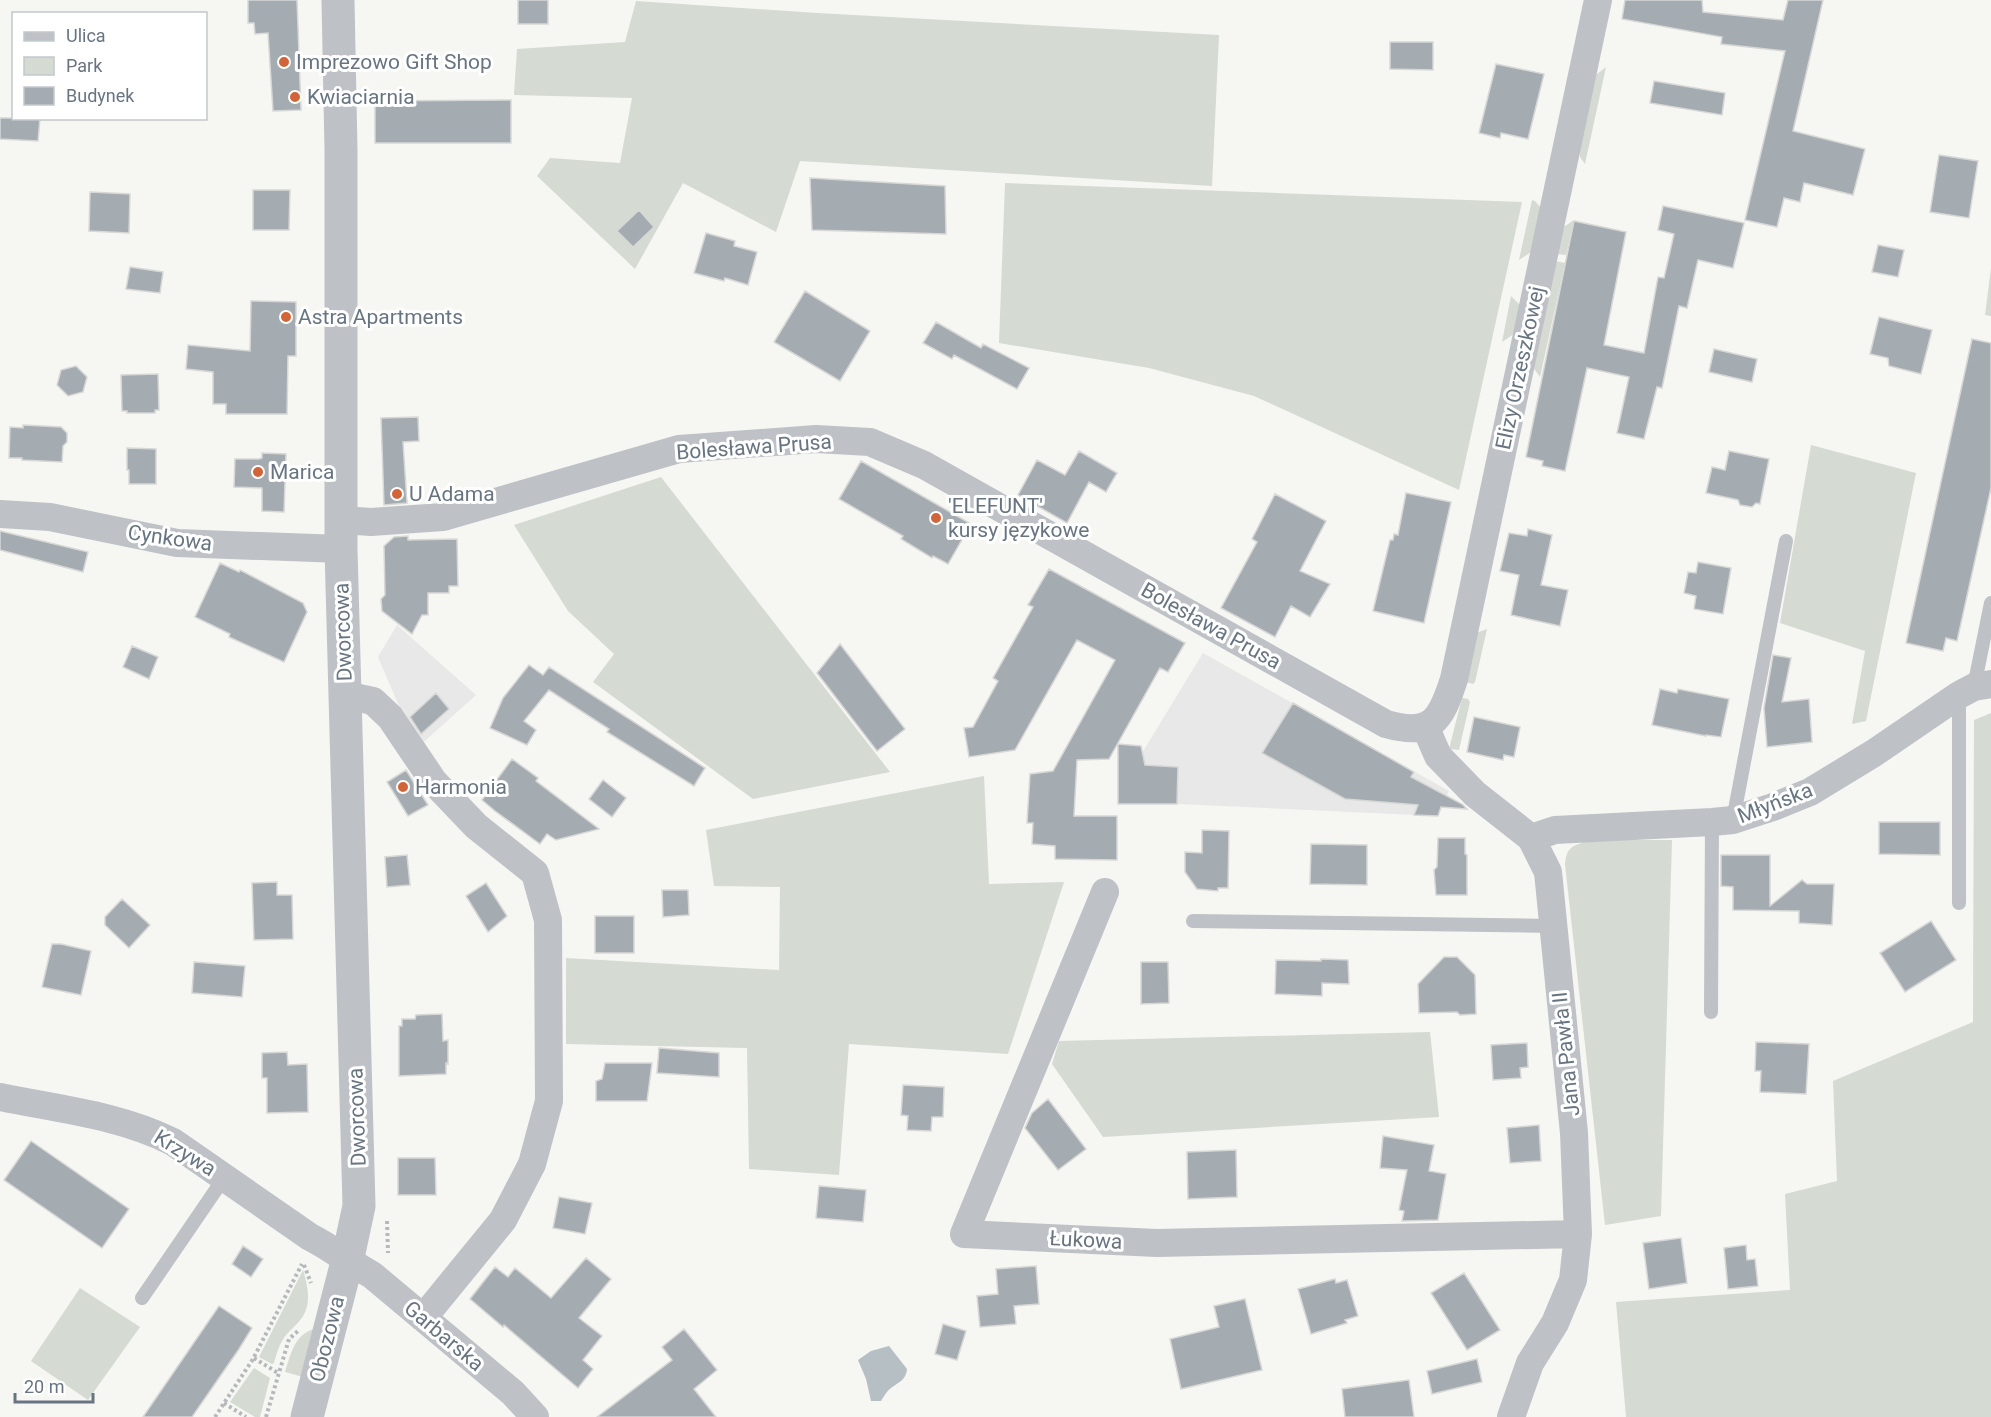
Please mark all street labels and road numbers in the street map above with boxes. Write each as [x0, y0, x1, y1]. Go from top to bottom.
street label: Elizy Orzeszkowej [1491, 284, 1549, 452]
street label: Bolesława Prusa [675, 430, 833, 464]
street label: Cynkowa [126, 520, 214, 556]
street label: Bolesława Prusa [1137, 578, 1285, 674]
street label: Dworcowa [329, 582, 357, 682]
street label: Młyńska [1734, 778, 1816, 828]
street label: Jana Pawła II [1548, 990, 1584, 1118]
street label: Dworcowa [343, 1067, 371, 1167]
street label: Krzywa [150, 1125, 220, 1181]
street label: Łukowa [1049, 1226, 1123, 1254]
street label: Obozowa [305, 1294, 349, 1384]
street label: Garbarska [399, 1296, 489, 1376]

